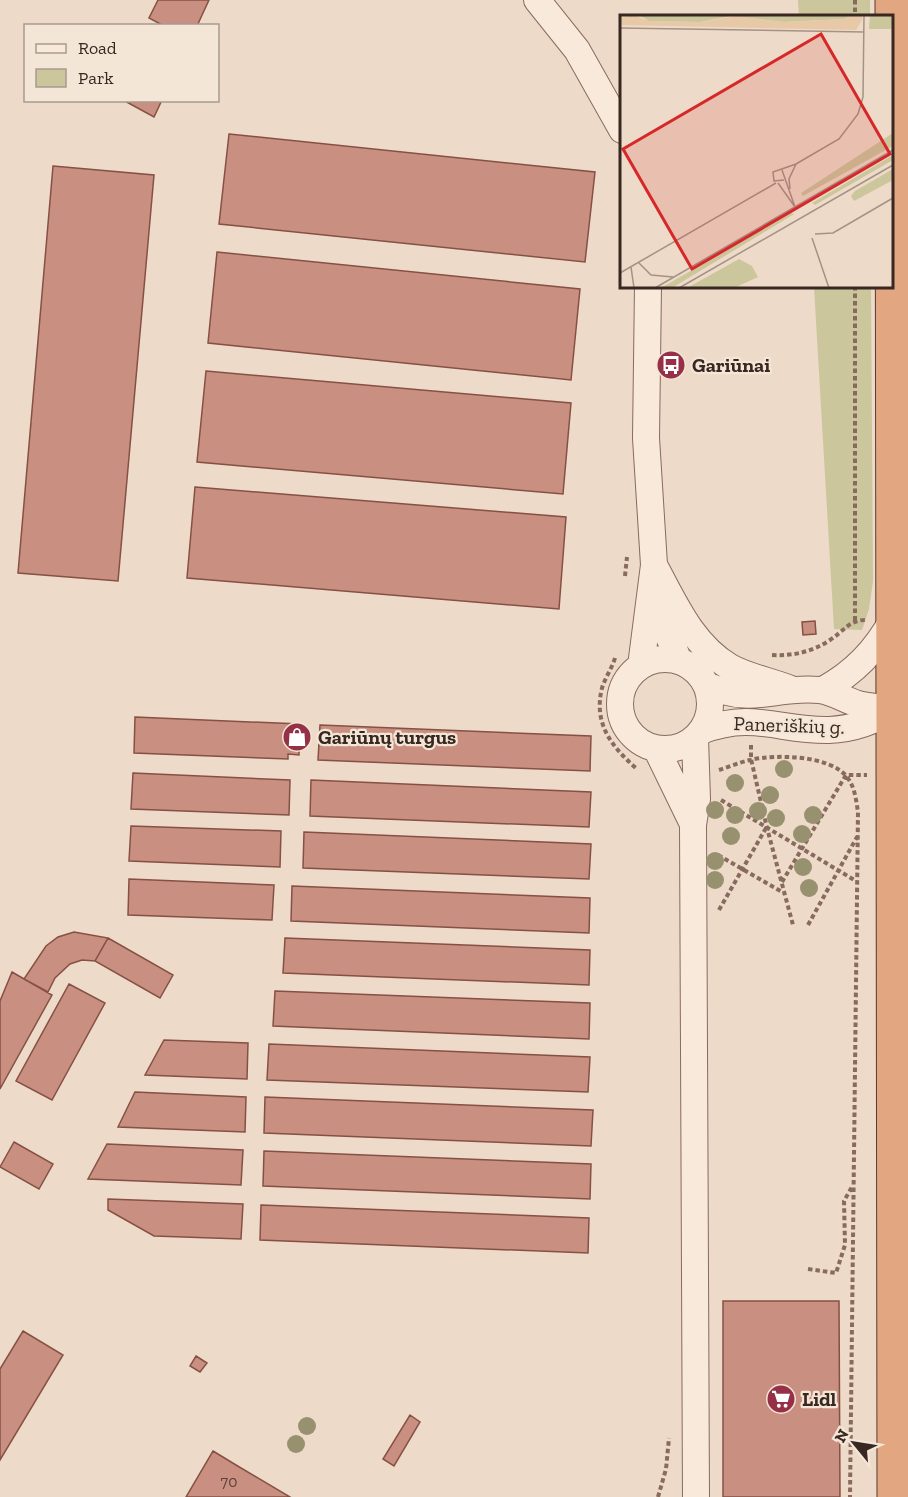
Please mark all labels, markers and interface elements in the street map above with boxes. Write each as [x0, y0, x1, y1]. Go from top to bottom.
inset map [620, 15, 893, 288]
legend [24, 24, 219, 102]
text: Road [78, 37, 117, 59]
text: Park [78, 67, 114, 89]
bus stop icon: Gariūnai [655, 349, 687, 381]
place label: Gariūnai [692, 353, 770, 377]
street label: Paneriškių g. [733, 711, 845, 739]
shop icon: Gariūnų turgus [281, 721, 313, 753]
place label: Gariūnų turgus [318, 725, 456, 749]
supermarket icon: Lidl [765, 1383, 797, 1415]
place label: Lidl [802, 1387, 837, 1411]
north arrow [824, 1413, 884, 1473]
text: N [830, 1426, 853, 1446]
house number: 70 [221, 1472, 237, 1491]

